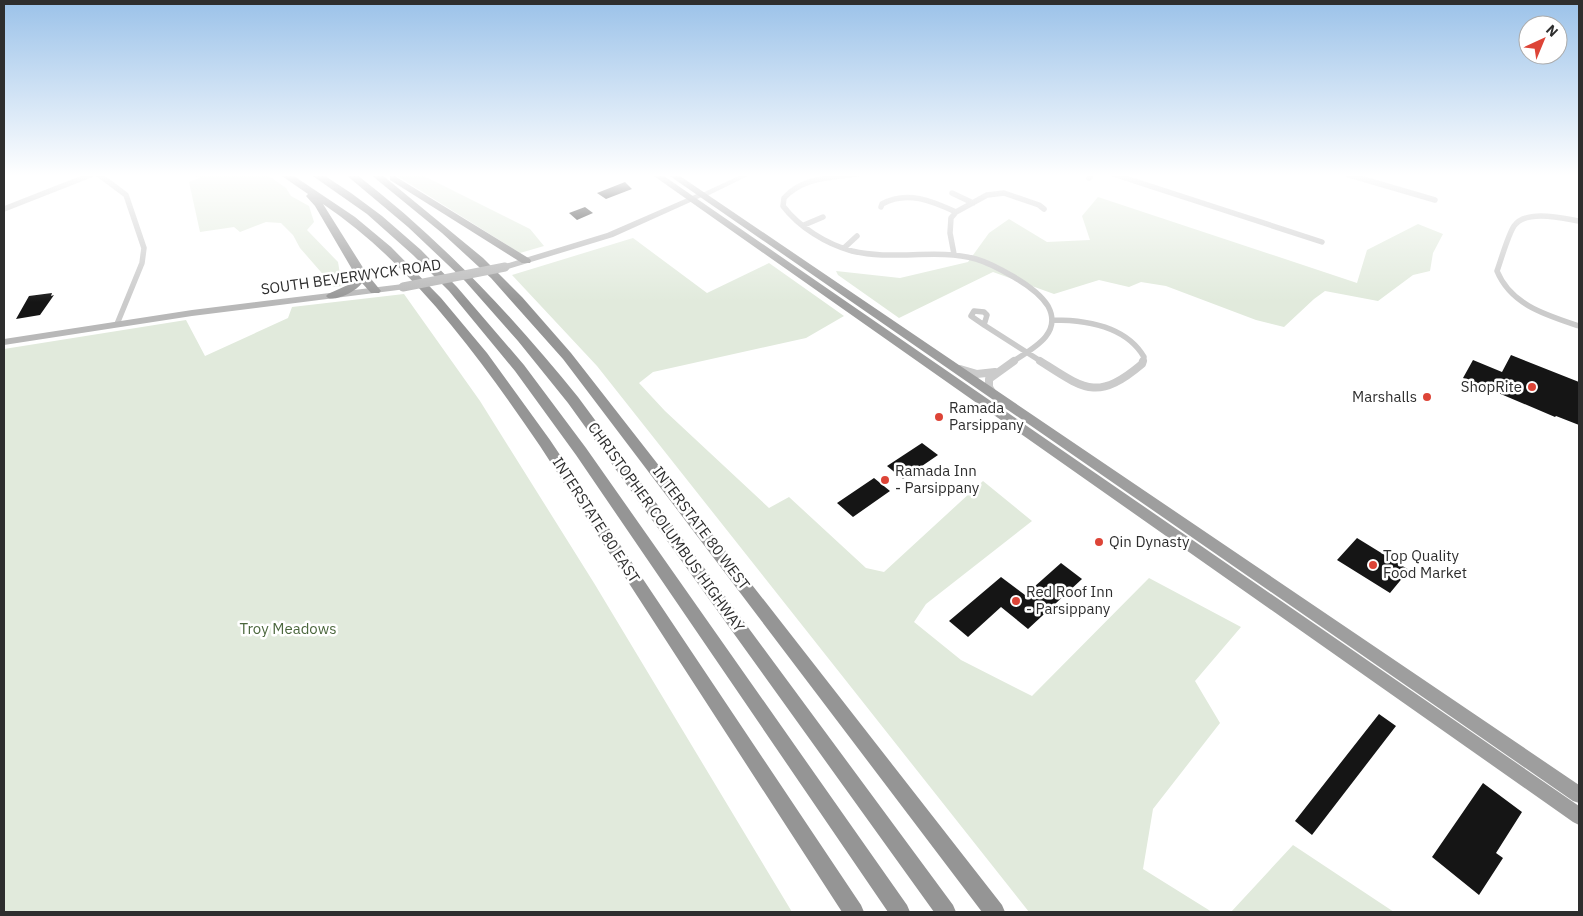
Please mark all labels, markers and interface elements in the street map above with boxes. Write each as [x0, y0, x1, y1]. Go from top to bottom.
north arrow [1518, 15, 1568, 65]
text: N [1542, 21, 1562, 41]
street label: SOUTH BEVERWYCK ROAD [260, 254, 442, 299]
place label: ShopRite [1461, 377, 1522, 396]
marker: ShopRite [1526, 381, 1538, 393]
place label: Marshalls [1352, 387, 1417, 406]
marker: Marshalls [1421, 391, 1433, 403]
place label: Ramada Parsippany [949, 398, 1024, 434]
marker: Ramada Parsippany [933, 411, 945, 423]
street label: CHRISTOPHER COLUMBUS HIGHWAY [584, 418, 749, 635]
street label: INTERSTATE 80 EAST [549, 453, 644, 587]
place label: Ramada Inn - Parsippany [895, 461, 980, 497]
street label: INTERSTATE 80 WEST [649, 462, 754, 594]
marker: Ramada Inn - Parsippany [879, 474, 891, 486]
place label: Qin Dynasty [1109, 532, 1190, 551]
marker: Qin Dynasty [1093, 536, 1105, 548]
place label: Top Quality Food Market [1383, 546, 1467, 582]
marker: Top Quality Food Market [1367, 559, 1379, 571]
place label: Red Roof Inn - Parsippany [1026, 582, 1113, 618]
marker: Red Roof Inn - Parsippany [1010, 595, 1022, 607]
park label: Troy Meadows [240, 619, 336, 638]

